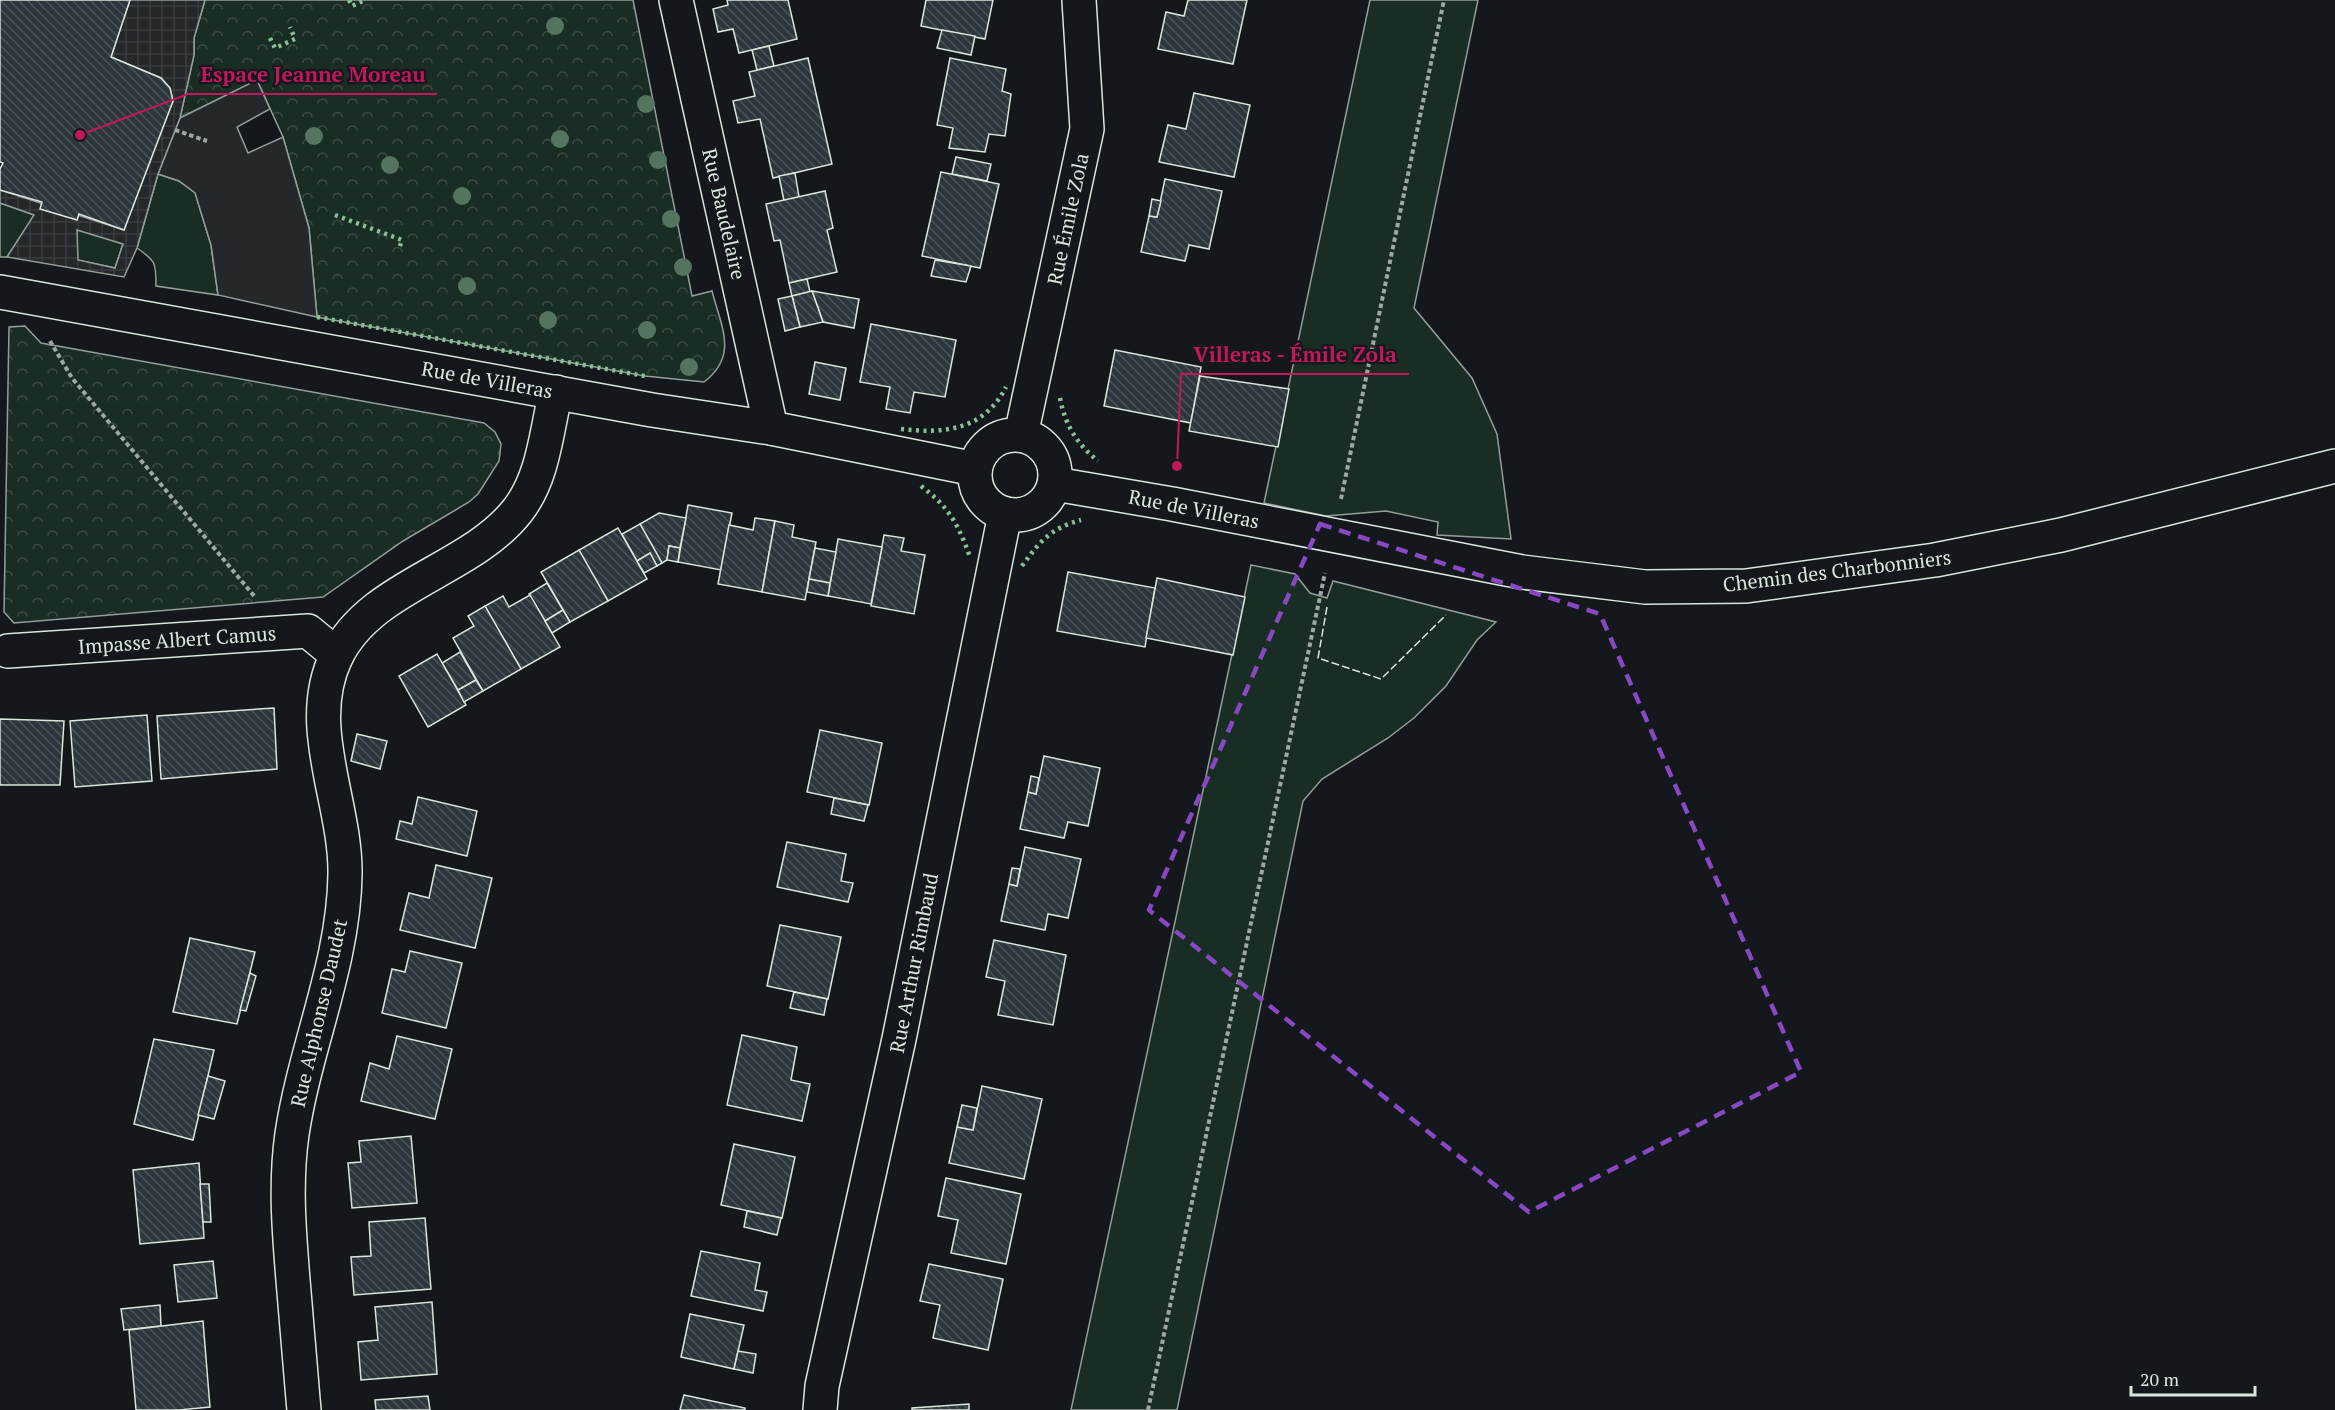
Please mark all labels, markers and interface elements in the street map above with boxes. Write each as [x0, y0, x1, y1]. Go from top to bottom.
callout: Espace Jeanne Moreau [188, 55, 437, 94]
text: Espace Jeanne Moreau [200, 60, 426, 88]
street label: Rue Baudelaire [696, 146, 753, 282]
street label: Rue Émile Zola [1040, 151, 1095, 287]
callout: Villeras - Émile Zola [1181, 335, 1409, 374]
text: Villeras - Émile Zola [1193, 340, 1397, 368]
street label: Rue de Villeras [419, 355, 555, 404]
street label: Rue de Villeras [1126, 483, 1262, 534]
street label: Chemin des Charbonniers [1721, 543, 1953, 598]
street label: Impasse Albert Camus [77, 619, 277, 660]
street label: Rue Arthur Rimbaud [883, 871, 944, 1055]
street label: Rue Alphonse Daudet [284, 916, 353, 1110]
scale bar [2131, 1359, 2256, 1397]
text: 20 m [2140, 1367, 2180, 1391]

